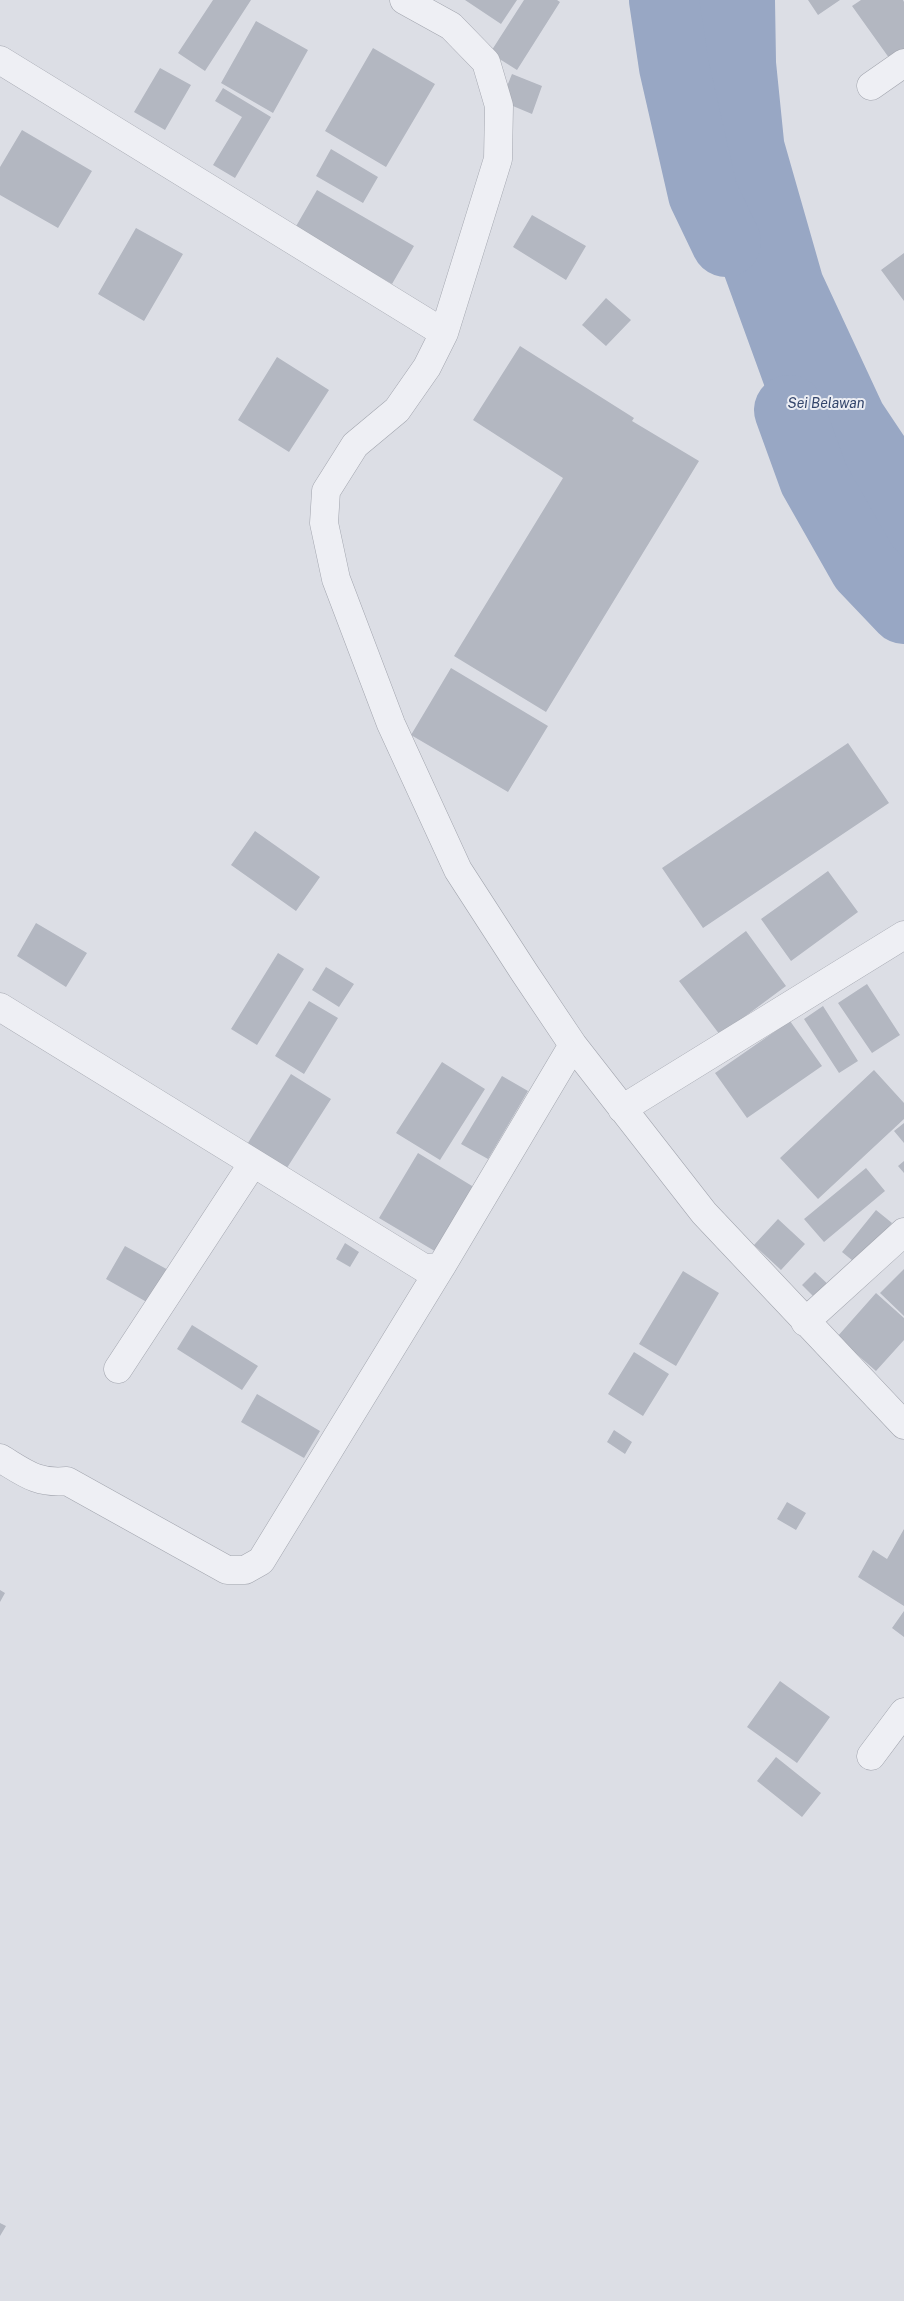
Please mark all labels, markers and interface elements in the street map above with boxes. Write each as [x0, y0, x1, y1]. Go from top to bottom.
water label: Sei Belawan [787, 396, 865, 412]

